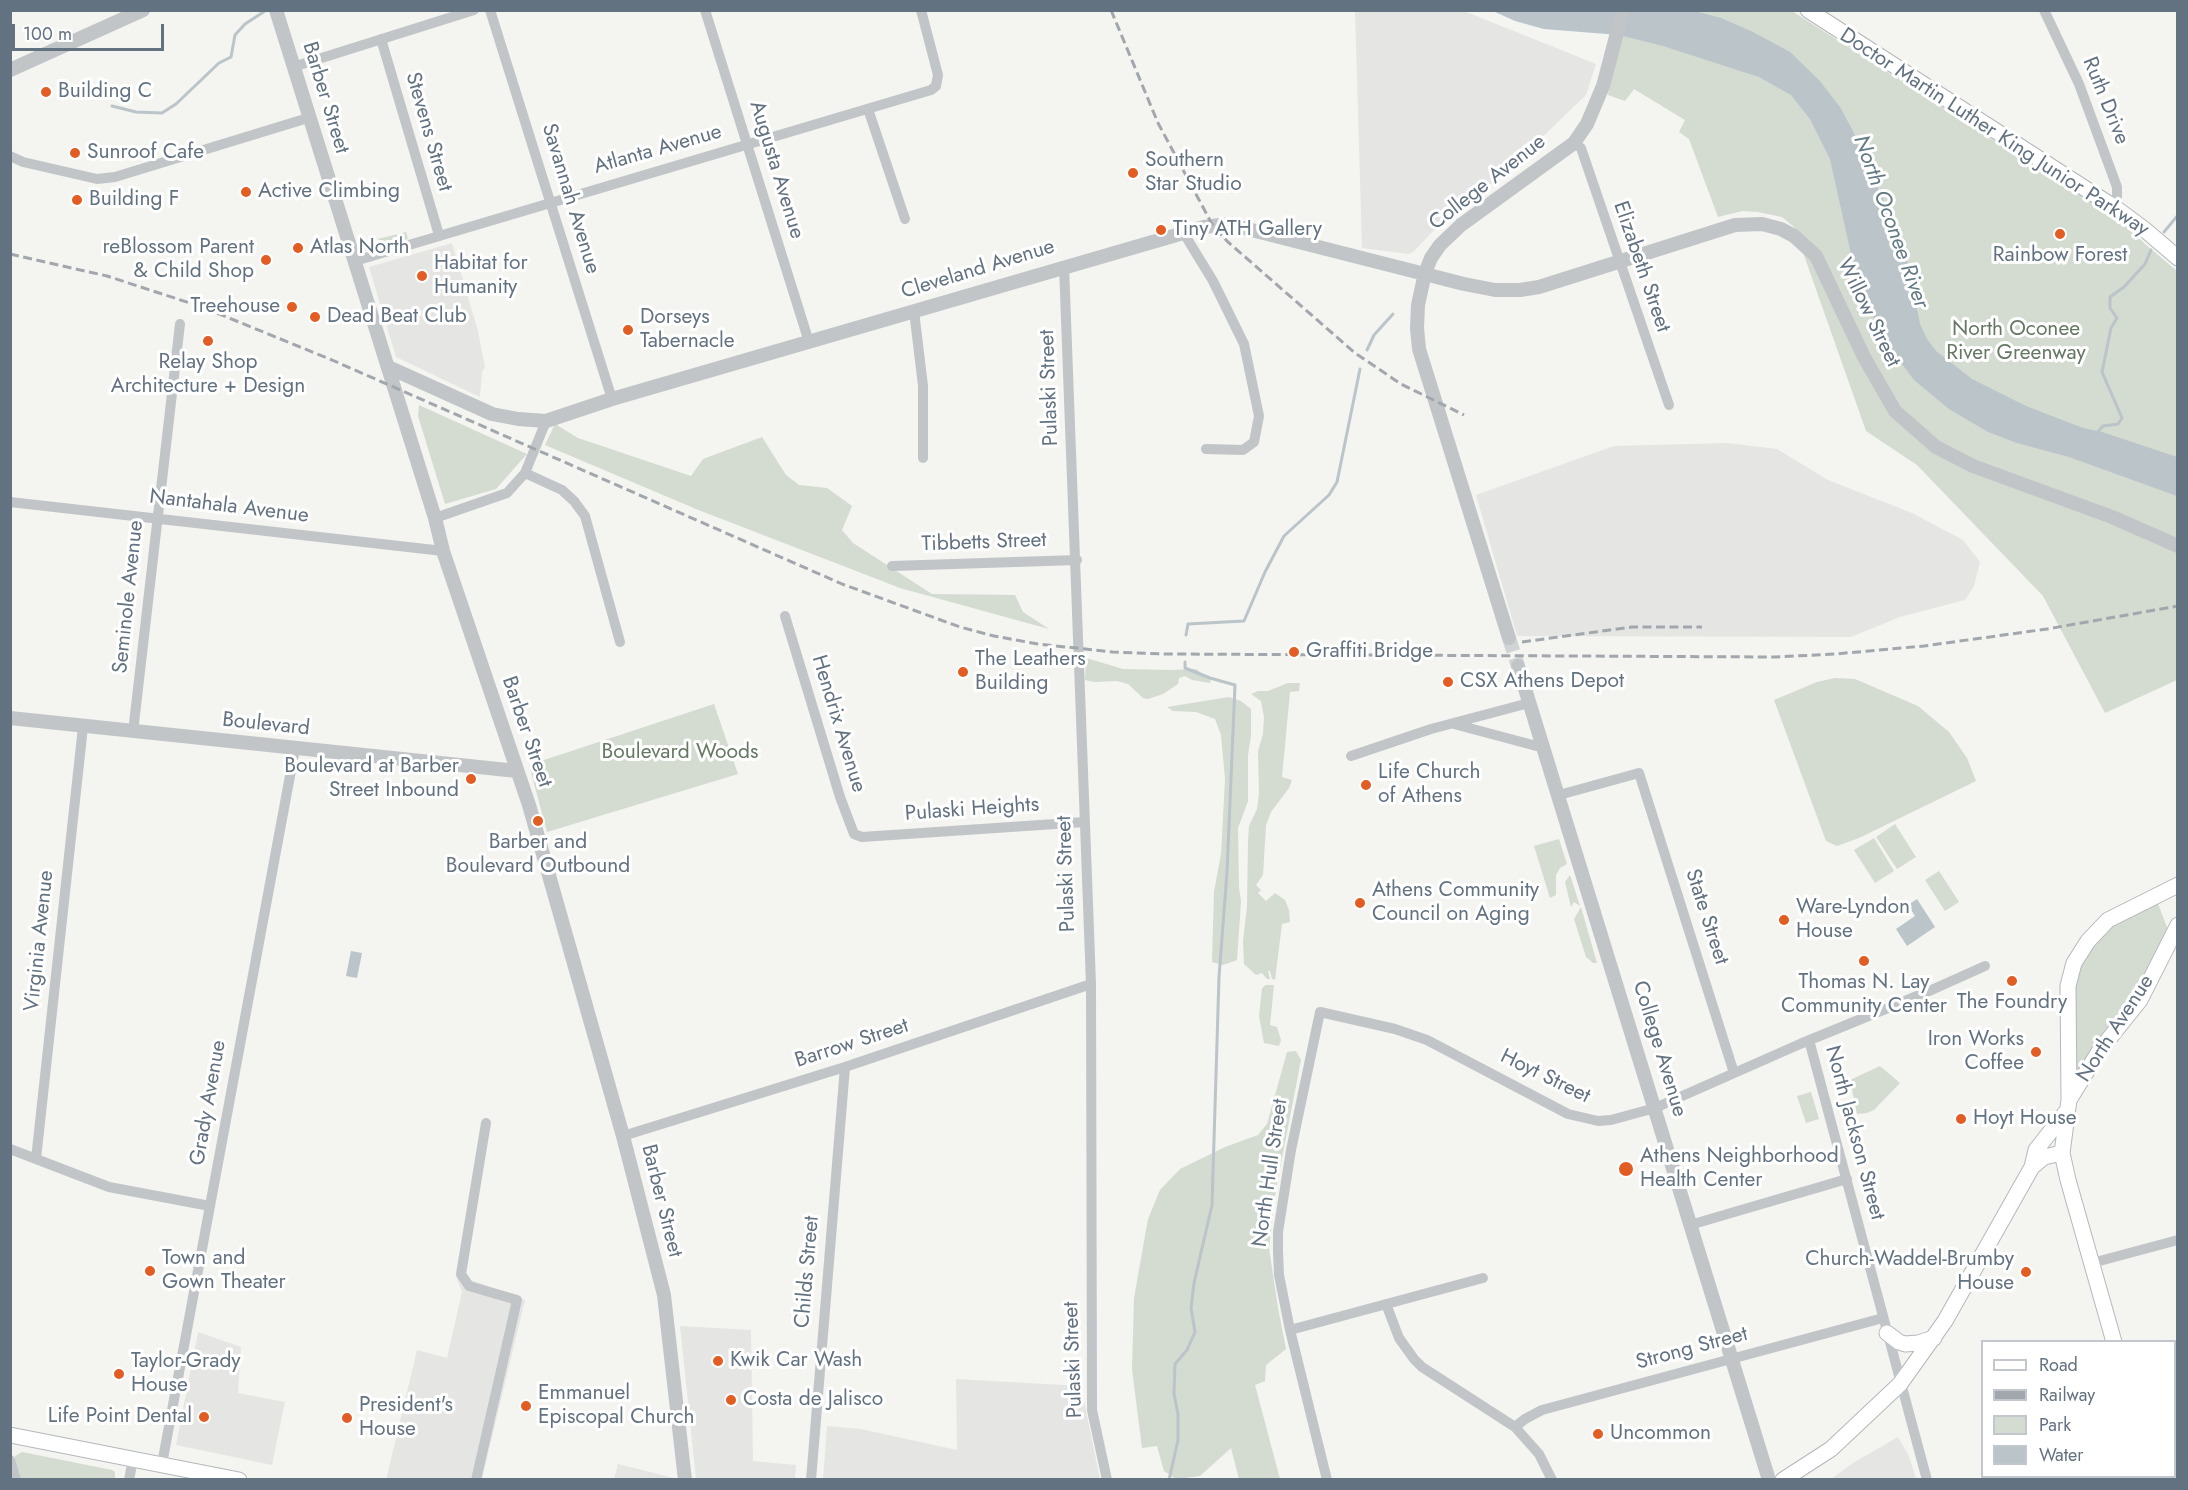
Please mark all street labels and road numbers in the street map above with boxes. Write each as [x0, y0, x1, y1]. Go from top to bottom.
street label: Doctor Martin Luther King Junior Parkway [1835, 23, 2153, 243]
street label: Barber Street [296, 39, 354, 157]
street label: Ruth Drive [2076, 54, 2134, 148]
street label: Stevens Street [399, 70, 457, 194]
street label: Augusta Avenue [743, 98, 809, 242]
street label: Atlanta Avenue [591, 120, 725, 180]
street label: Savannah Avenue [535, 121, 605, 277]
street label: College Avenue [1425, 130, 1551, 236]
street label: Elizabeth Street [1607, 198, 1675, 336]
street label: Cleveland Avenue [898, 235, 1058, 305]
street label: Willow Street [1831, 255, 1905, 371]
street label: Pulaski Street [1035, 329, 1065, 447]
street label: Nantahala Avenue [148, 485, 310, 529]
street label: Seminole Avenue [108, 519, 150, 675]
street label: Tibbetts Street [921, 528, 1047, 558]
street label: Hendrix Avenue [805, 652, 871, 796]
street label: Barber Street [495, 673, 557, 791]
street label: Boulevard [221, 708, 311, 742]
street label: Pulaski Heights [904, 793, 1040, 827]
street label: Pulaski Street [1052, 815, 1082, 933]
street label: State Street [1679, 866, 1733, 968]
street label: Virginia Avenue [20, 869, 60, 1013]
street label: North Avenue [2072, 971, 2160, 1087]
street label: College Avenue [1626, 978, 1692, 1120]
street label: Barrow Street [792, 1014, 912, 1074]
street label: Grady Avenue [186, 1039, 232, 1167]
street label: North Jackson Street [1819, 1043, 1889, 1223]
street label: Hoyt Street [1496, 1044, 1594, 1110]
street label: North Hull Street [1248, 1097, 1294, 1249]
street label: Barber Street [635, 1142, 687, 1260]
street label: Childs Street [791, 1215, 825, 1329]
street label: Pulaski Street [1059, 1301, 1089, 1419]
street label: Strong Street [1634, 1322, 1750, 1376]

